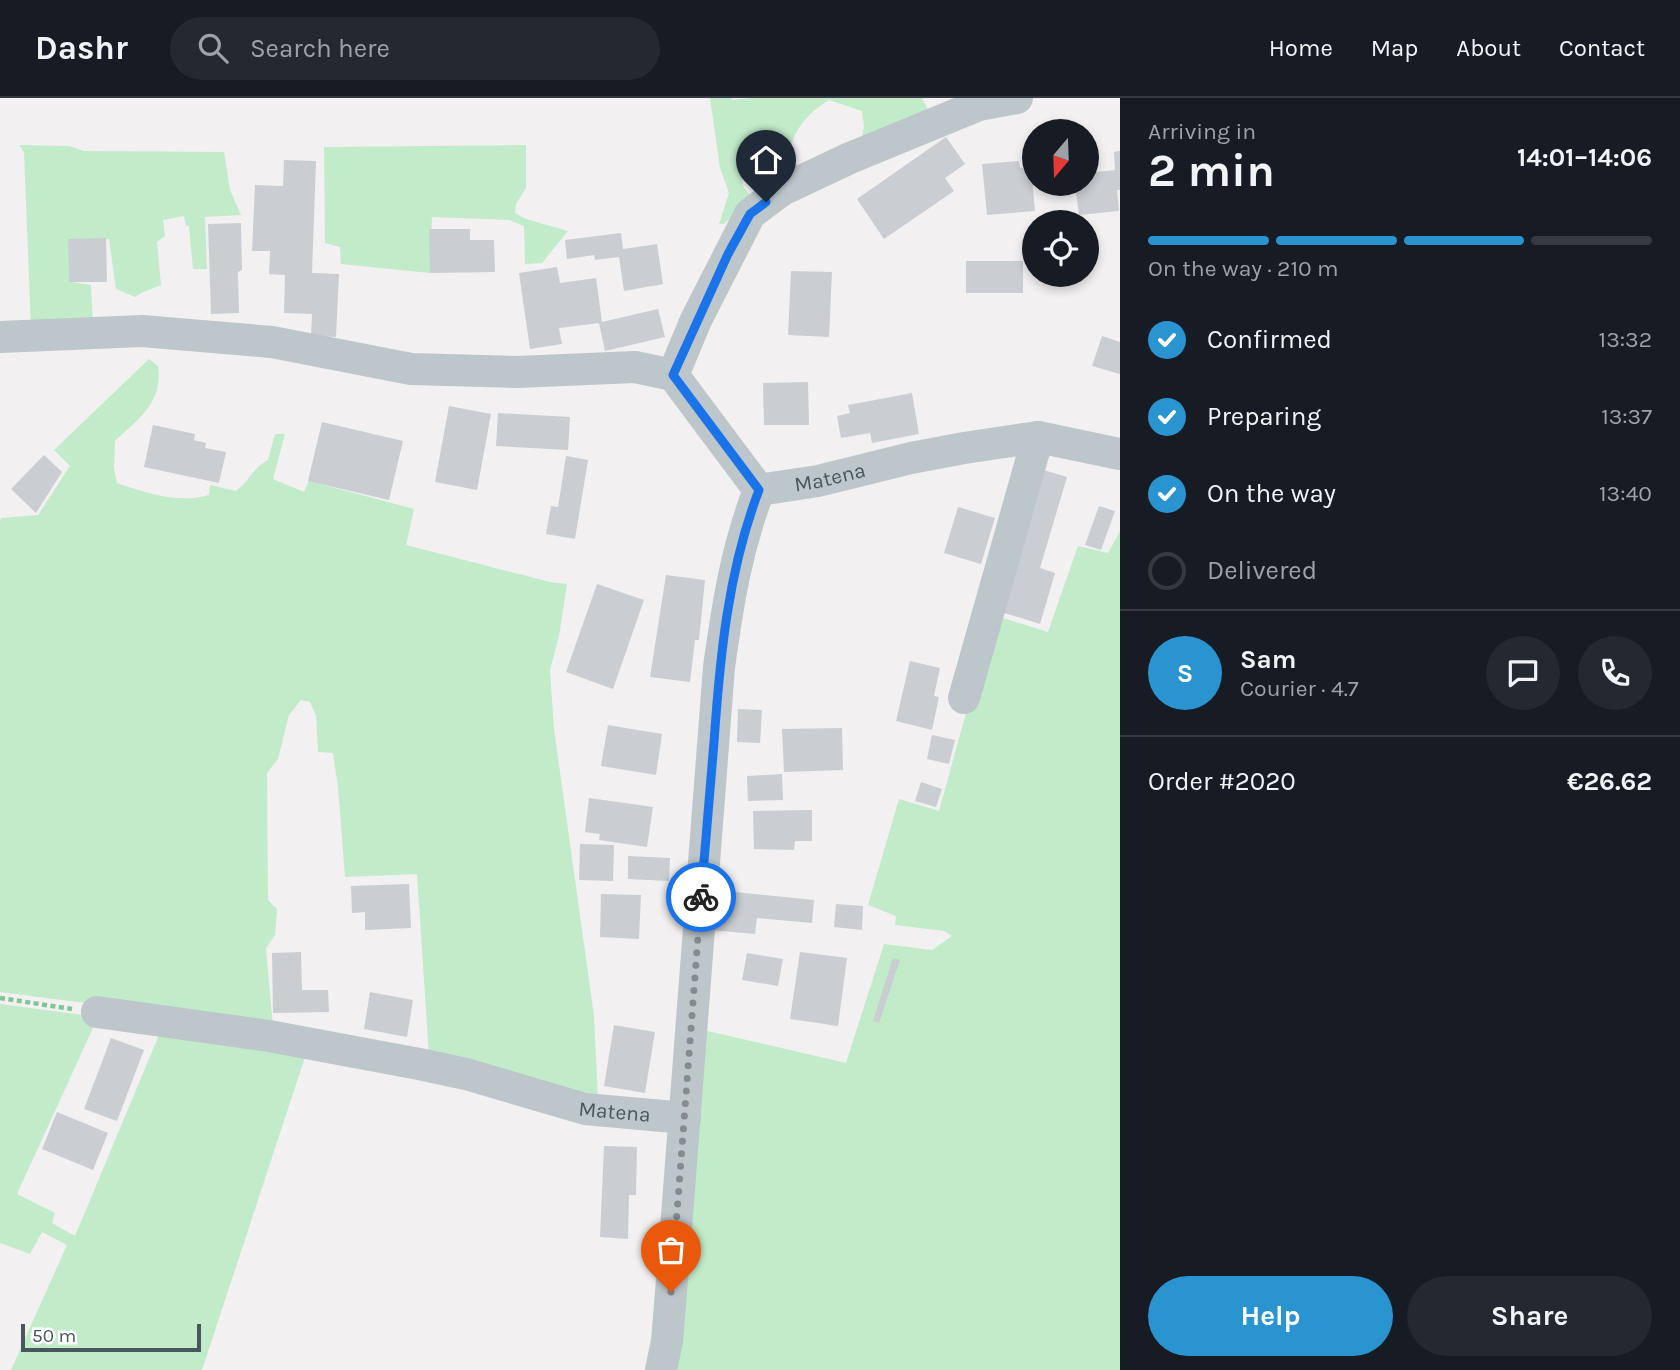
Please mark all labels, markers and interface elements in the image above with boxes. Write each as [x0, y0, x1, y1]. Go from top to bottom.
search box [170, 17, 660, 80]
text: Dashr [35, 29, 128, 67]
icon: search [194, 29, 232, 67]
text: Search here [250, 33, 390, 64]
text: Home [1269, 34, 1333, 62]
text: Map [1371, 34, 1418, 62]
text: About [1456, 34, 1521, 62]
text: Contact [1559, 34, 1645, 62]
text: Arriving in [1148, 118, 1256, 145]
north arrow [1022, 119, 1099, 196]
map controls [1022, 119, 1099, 287]
pin [736, 130, 796, 202]
icon: home [747, 141, 785, 179]
text: 14:01–14:06 [1517, 142, 1652, 173]
text: 2 min [1148, 144, 1275, 198]
button: locate [1022, 210, 1099, 287]
text: On the way · 210 m [1148, 255, 1339, 282]
icon: check [1148, 321, 1186, 359]
text: Confirmed [1207, 324, 1332, 355]
text: 13:32 [1599, 326, 1652, 353]
icon: check [1148, 398, 1186, 436]
text: Preparing [1207, 401, 1321, 432]
text: 13:37 [1601, 403, 1652, 430]
street label: Matena [793, 458, 868, 496]
icon: check [1148, 475, 1186, 513]
text: On the way [1207, 478, 1336, 509]
text: 13:40 [1599, 480, 1652, 507]
text: Delivered [1207, 555, 1317, 586]
button: chat [1486, 636, 1560, 710]
button: phone [1578, 636, 1652, 710]
text: Sam [1240, 644, 1296, 675]
text: S [1177, 658, 1193, 689]
text: Courier · 4.7 [1240, 675, 1359, 702]
text: Order #2020 [1148, 766, 1296, 797]
text: €26.62 [1567, 766, 1652, 797]
courier [666, 862, 736, 932]
icon: bike [682, 878, 720, 916]
street label: Matena [577, 1096, 652, 1127]
pin [641, 1220, 701, 1292]
icon: bag [652, 1231, 690, 1269]
button: Help [1148, 1276, 1393, 1356]
button: Share [1407, 1276, 1652, 1356]
scale bar [21, 1321, 201, 1353]
text: 50 m [32, 1325, 76, 1347]

